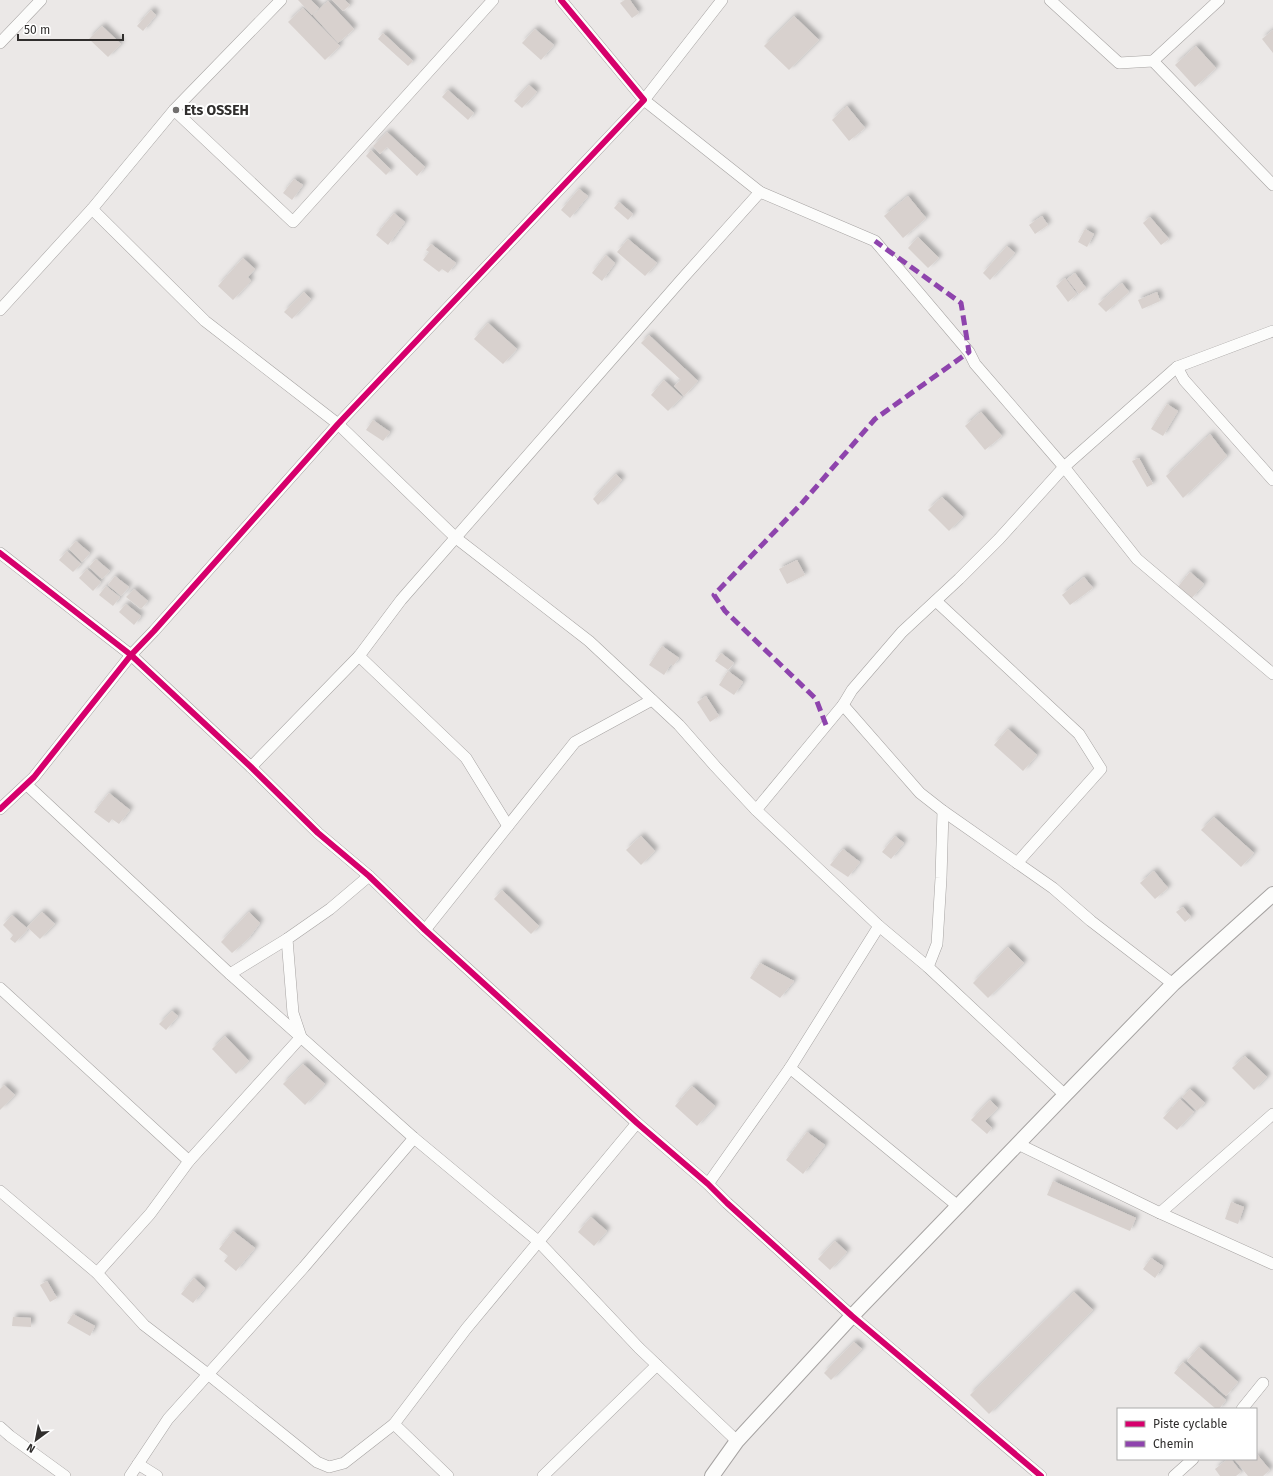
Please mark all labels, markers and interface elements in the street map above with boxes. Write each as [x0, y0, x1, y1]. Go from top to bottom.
scale bar [18, 16, 123, 42]
text: 50 m [24, 23, 50, 37]
place label: Ets OSSEH [184, 102, 249, 119]
marker: Ets OSSEH [171, 105, 181, 115]
legend [1117, 1408, 1257, 1460]
text: Piste cyclable [1153, 1417, 1227, 1431]
north arrow [16, 1420, 56, 1460]
text: Chemin [1153, 1437, 1194, 1451]
text: N [24, 1441, 38, 1456]

